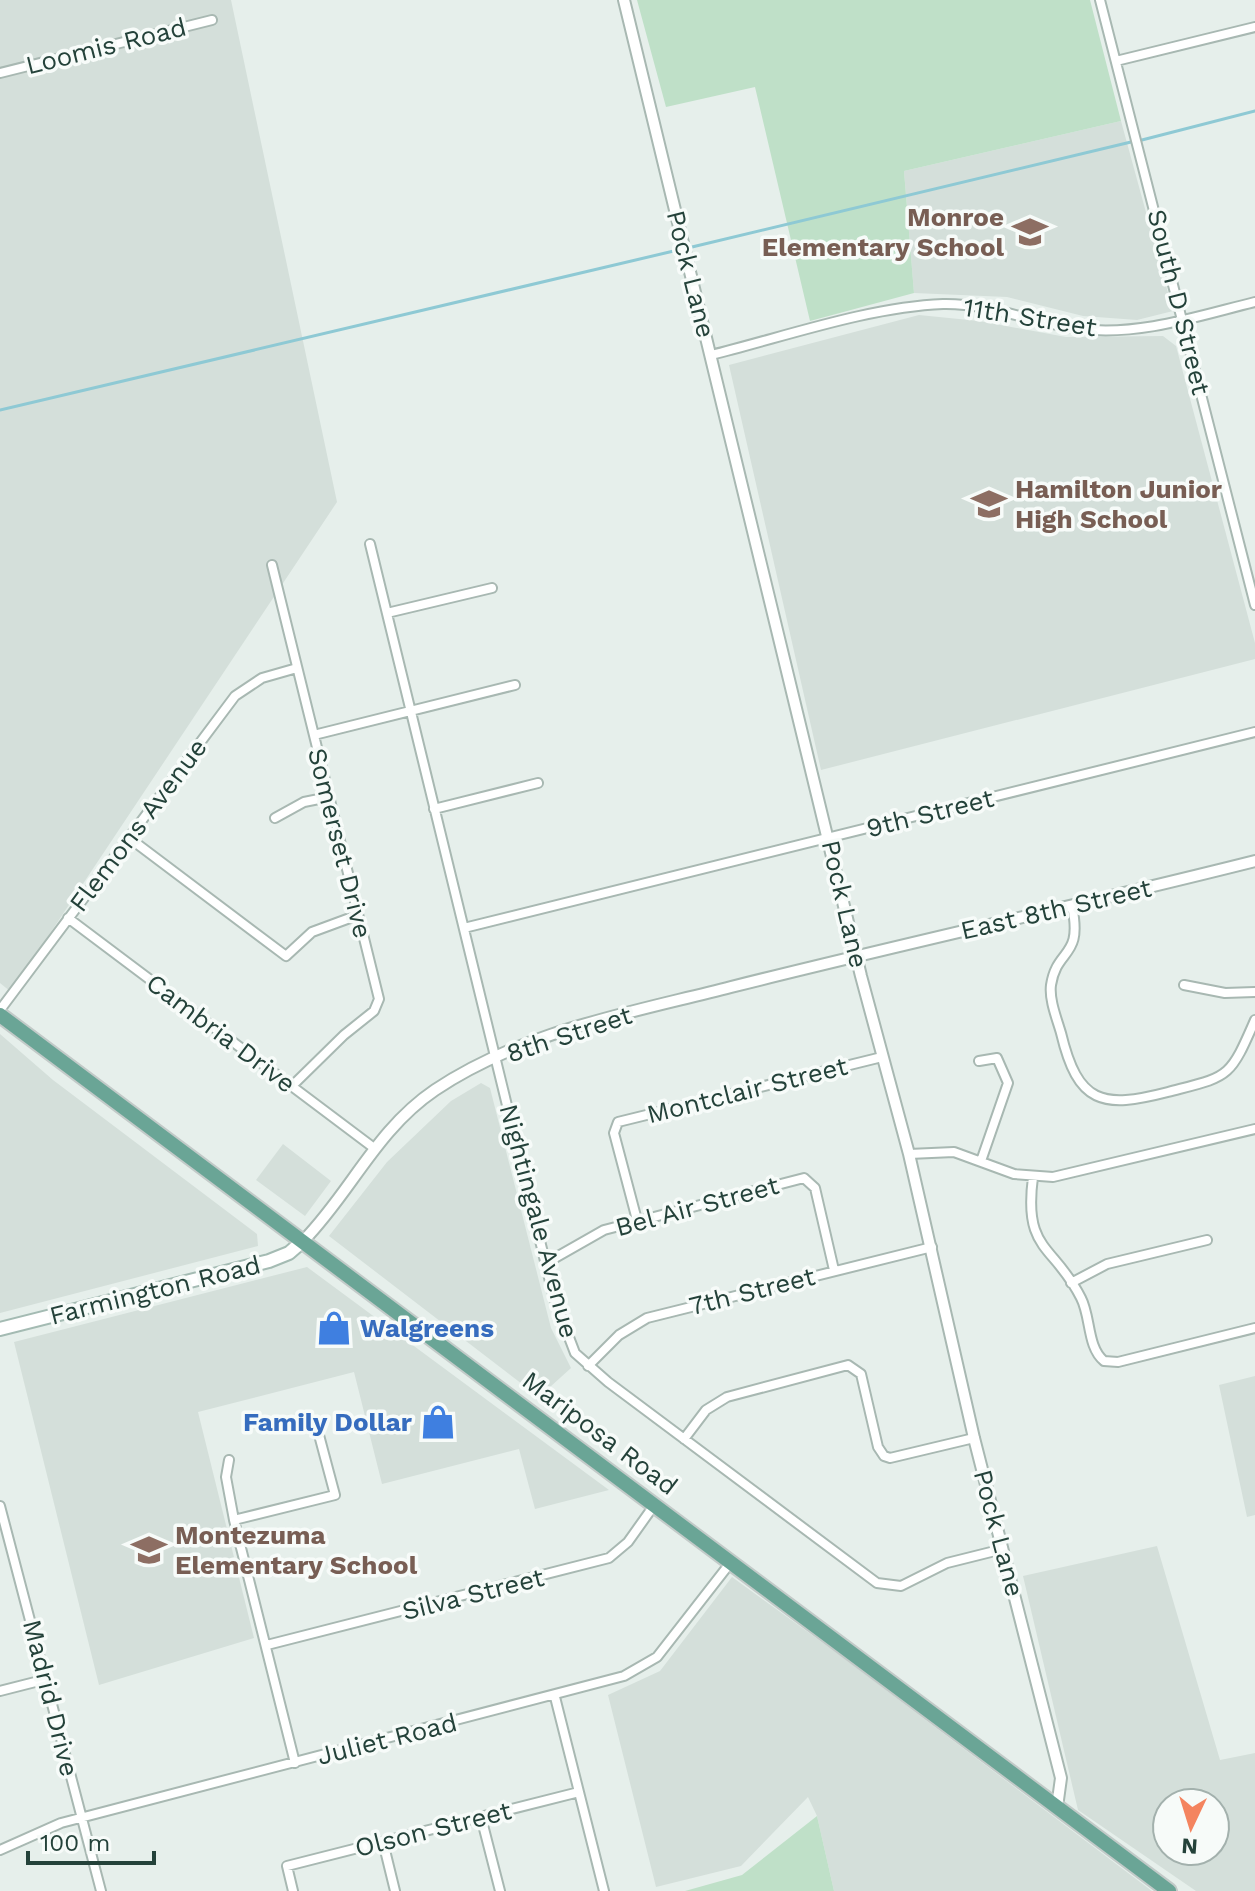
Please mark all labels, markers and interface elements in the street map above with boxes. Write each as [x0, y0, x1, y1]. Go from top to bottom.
street label: Loomis Road [23, 12, 189, 80]
place label: Monroe Elementary School [762, 202, 1004, 262]
street label: South D Street [1141, 206, 1217, 398]
street label: Pock Lane [661, 207, 721, 341]
school or university icon: Monroe Elementary School [1011, 213, 1049, 251]
street label: 11th Street [961, 292, 1099, 342]
place label: Hamilton Junior High School [1015, 474, 1223, 534]
school or university icon: Hamilton Junior High School [970, 485, 1008, 523]
street label: Flemons Avenue [63, 733, 213, 917]
street label: Somerset Drive [302, 745, 378, 941]
street label: 9th Street [863, 783, 997, 843]
street label: Pock Lane [816, 837, 874, 971]
street label: East 8th Street [958, 872, 1154, 946]
street label: Cambria Drive [141, 967, 301, 1099]
street label: 8th Street [502, 1000, 636, 1068]
street label: Montclair Street [644, 1051, 851, 1129]
street label: Nightingale Avenue [493, 1101, 585, 1341]
street label: Bel Air Street [612, 1170, 782, 1242]
street label: Farmington Road [46, 1249, 264, 1331]
street label: 7th Street [686, 1261, 818, 1321]
shop icon: Walgreens [315, 1309, 353, 1347]
place label: Walgreens [360, 1313, 494, 1343]
street label: Mariposa Road [517, 1365, 683, 1501]
shop icon: Family Dollar [419, 1403, 457, 1441]
place label: Family Dollar [243, 1407, 413, 1437]
street label: Pock Lane [968, 1466, 1030, 1600]
place label: Montezuma Elementary School [175, 1520, 418, 1580]
school or university icon: Montezuma Elementary School [130, 1531, 168, 1569]
street label: Silva Street [399, 1562, 547, 1626]
street label: Madrid Drive [17, 1617, 85, 1779]
street label: Juliet Road [314, 1707, 460, 1771]
north arrow [1151, 1787, 1231, 1867]
street label: Olson Street [352, 1795, 514, 1863]
scale bar [28, 1815, 154, 1865]
text: 100 m [40, 1829, 110, 1857]
text: N [1181, 1833, 1199, 1859]

